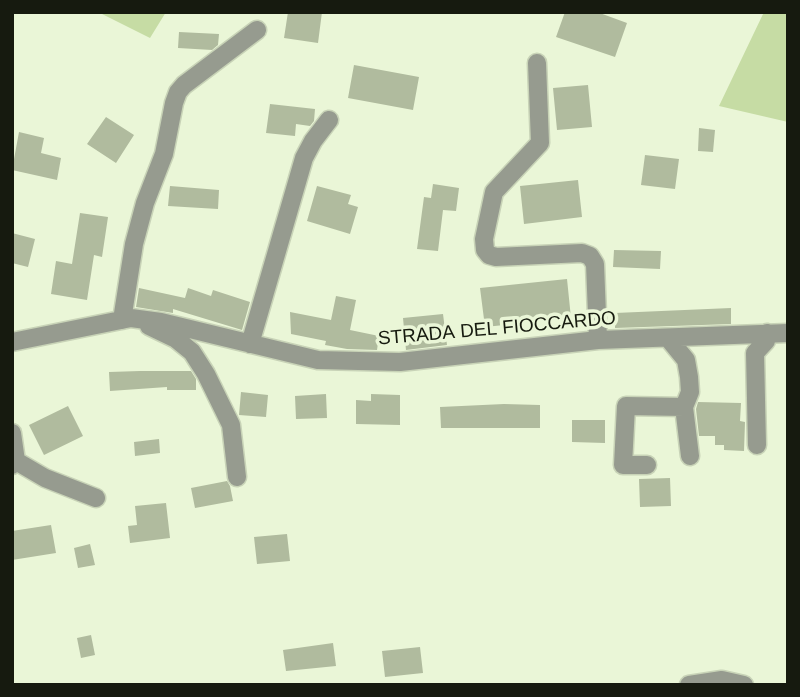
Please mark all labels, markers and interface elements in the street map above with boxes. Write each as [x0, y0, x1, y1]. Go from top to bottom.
street label: STRADA DEL FIOCCARDO [377, 307, 617, 351]

